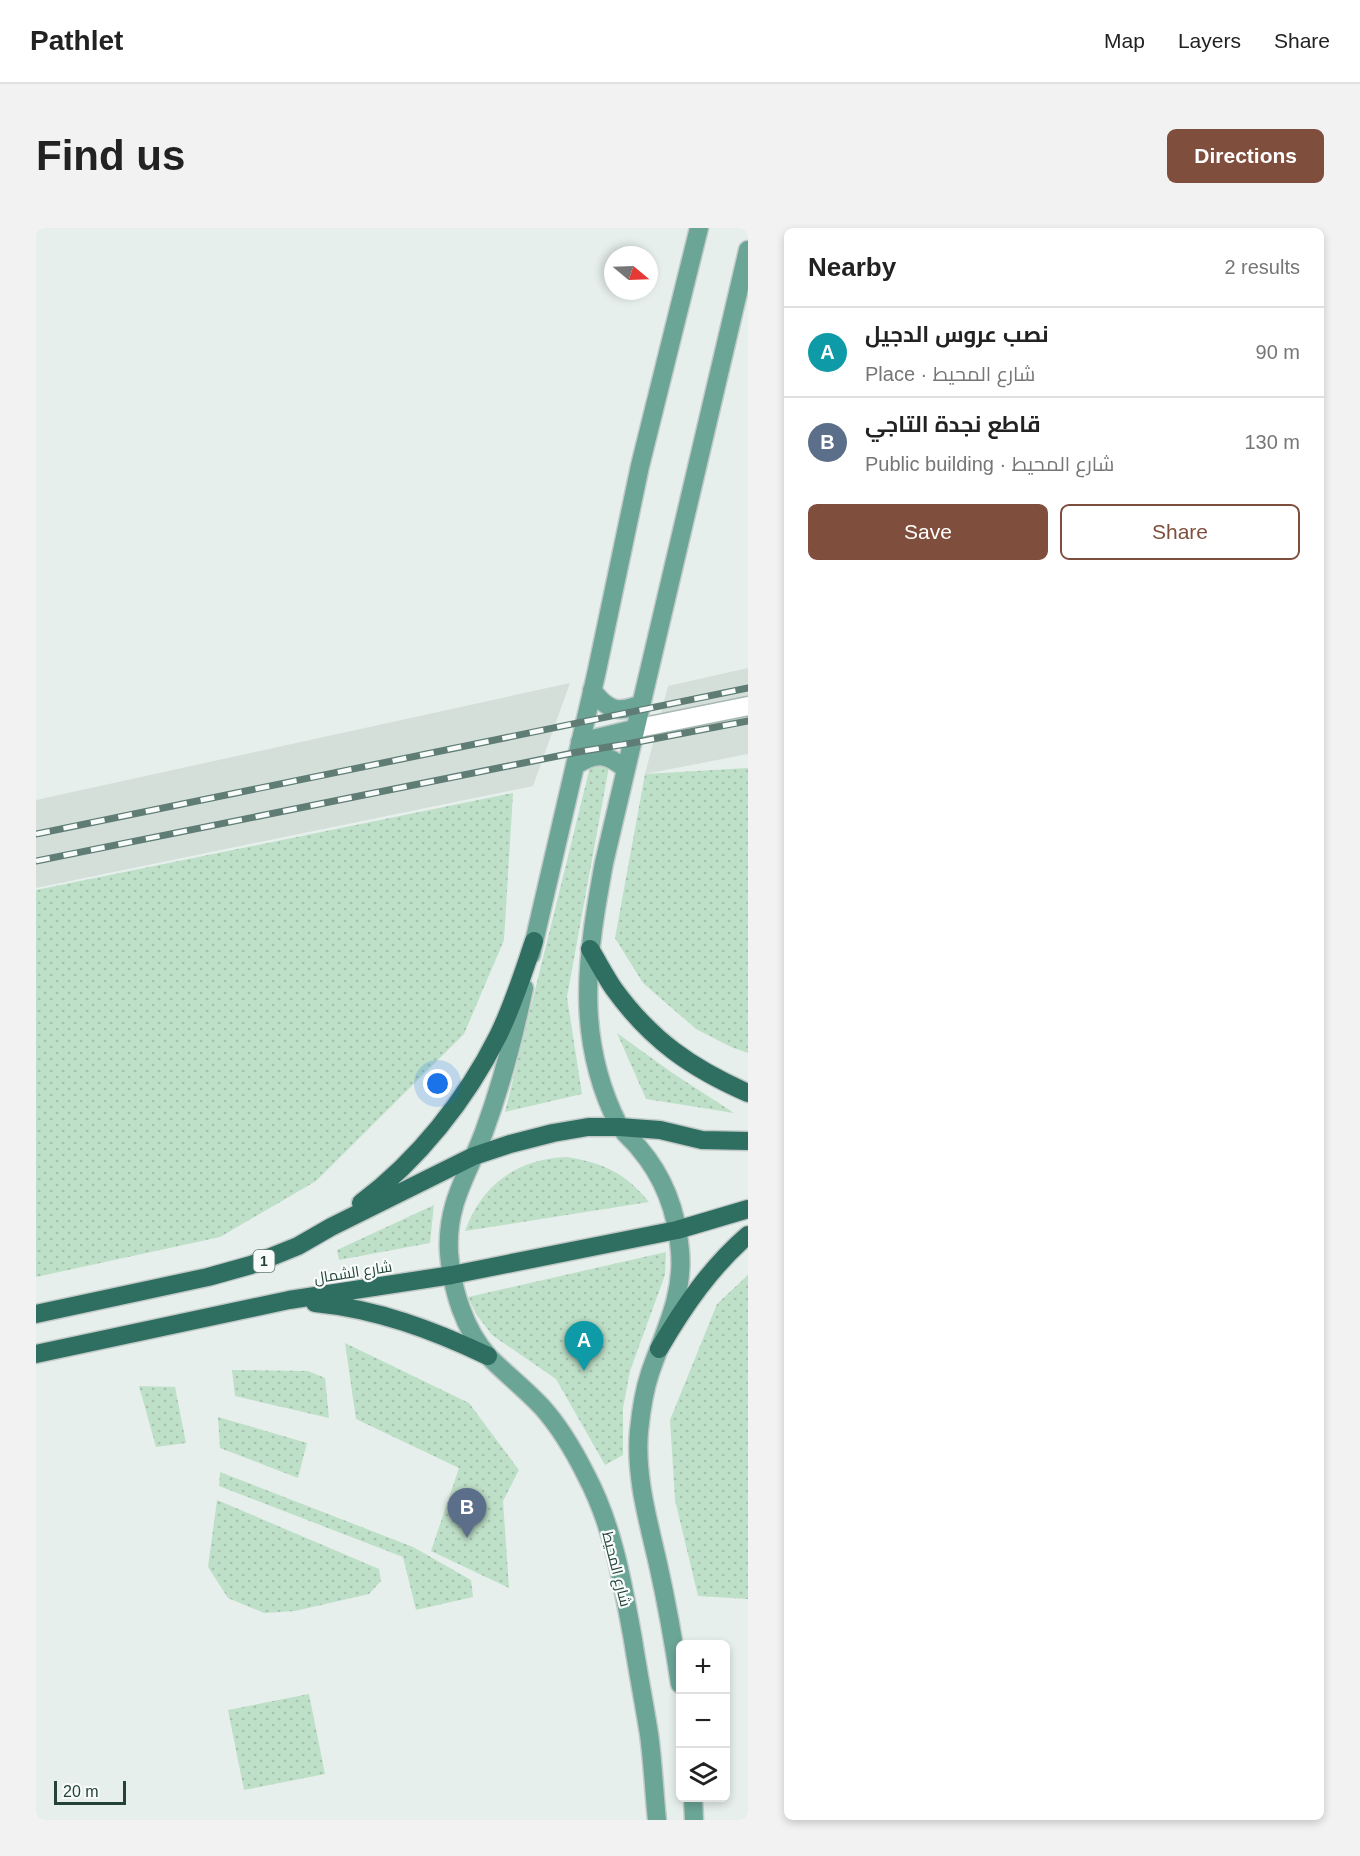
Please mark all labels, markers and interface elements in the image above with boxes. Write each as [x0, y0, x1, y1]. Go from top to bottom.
text: Pathlet [30, 25, 123, 56]
text: Map [1104, 29, 1145, 52]
text: Layers [1178, 29, 1241, 52]
text: Share [1274, 29, 1330, 52]
button: Directions [1167, 129, 1324, 183]
text: Find us [36, 132, 185, 179]
north arrow [604, 246, 658, 300]
text: Nearby [808, 252, 896, 282]
text: 2 results [1224, 256, 1300, 278]
text: نصب عروس الدجيل [865, 322, 1049, 347]
text: A [820, 341, 835, 363]
text: 90 m [1256, 341, 1300, 363]
text: Place · شارع المحيط [865, 363, 1035, 385]
text: قاطع نجدة التاجي [865, 412, 1041, 437]
text: B [820, 431, 835, 453]
text: 130 m [1244, 431, 1300, 453]
text: Public building · شارع المحيط [865, 453, 1114, 475]
button: Save [808, 504, 1048, 560]
button: Share [1060, 504, 1300, 560]
your location [423, 1069, 452, 1098]
road number: 1 [254, 1250, 274, 1272]
street label: شارع الشمال [313, 1257, 394, 1290]
pin: A [564, 1322, 604, 1371]
pin: B [448, 1488, 486, 1538]
street label: شارع المحيط [597, 1530, 635, 1609]
map controls [676, 1640, 730, 1802]
button: + [676, 1640, 730, 1694]
button: − [676, 1694, 730, 1748]
button: layers [676, 1748, 730, 1802]
scale bar [54, 1778, 126, 1806]
text: 20 m [63, 1783, 99, 1800]

